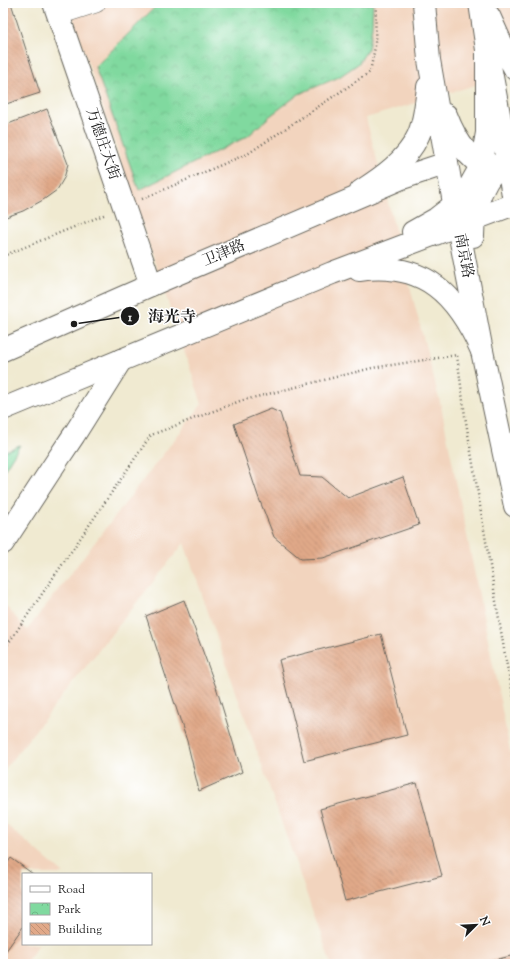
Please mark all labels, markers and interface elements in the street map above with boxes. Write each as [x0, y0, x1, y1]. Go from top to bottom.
street label: 万德庄大街 [80, 105, 124, 183]
street label: 南京路 [448, 232, 478, 280]
street label: 卫津路 [199, 236, 249, 272]
callout: 海光寺 [120, 302, 204, 330]
text: 海光寺 [148, 307, 196, 330]
text: 1 [127, 309, 133, 327]
legend [22, 873, 152, 945]
text: Road [58, 881, 85, 899]
text: Park [58, 901, 81, 919]
north arrow [456, 905, 496, 945]
text: N [475, 913, 493, 929]
text: Building [58, 921, 102, 939]

